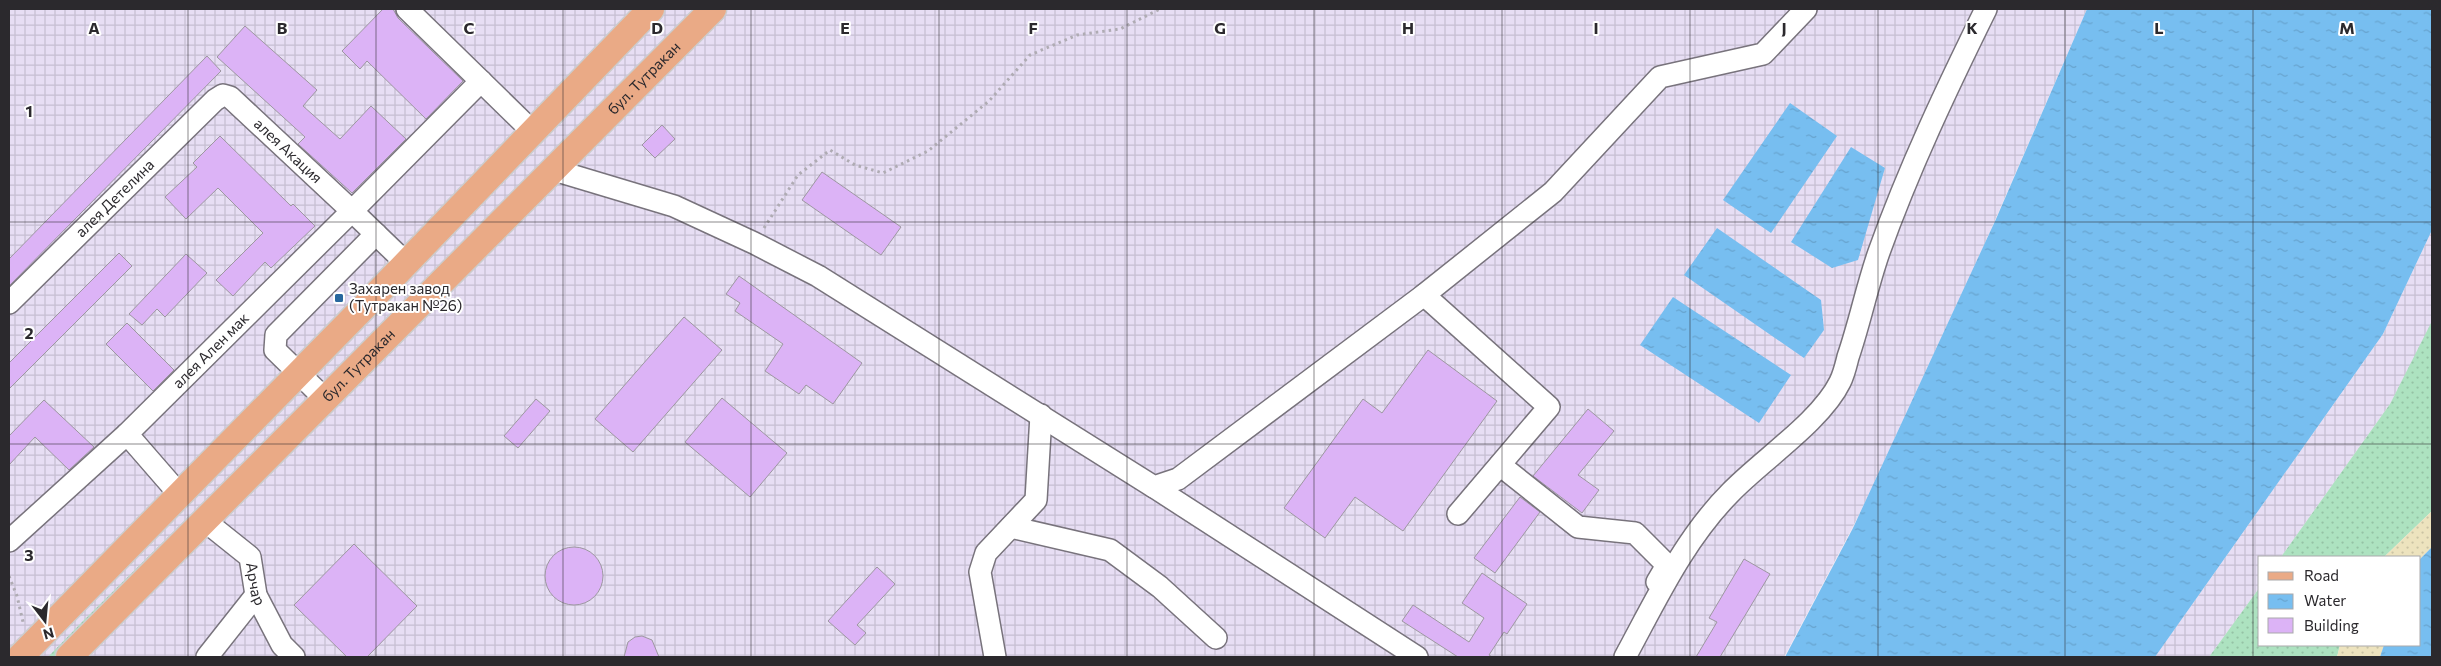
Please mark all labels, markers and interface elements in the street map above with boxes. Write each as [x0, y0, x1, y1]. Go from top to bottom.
text: A [88, 18, 100, 37]
text: B [277, 18, 288, 37]
text: C [464, 18, 475, 37]
text: D [651, 18, 663, 37]
text: E [840, 18, 850, 37]
text: F [1028, 18, 1038, 37]
text: G [1214, 18, 1226, 37]
text: H [1402, 18, 1414, 37]
text: I [1593, 18, 1599, 37]
text: J [1781, 18, 1787, 37]
text: K [1966, 18, 1978, 37]
text: L [2154, 18, 2164, 37]
text: M [2339, 18, 2355, 37]
street label: бул. Тутракан [603, 37, 684, 118]
text: 1 [25, 101, 33, 120]
street label: алея Акация [251, 114, 326, 186]
street label: алея Детелина [71, 155, 158, 240]
place label: Захарен завод (Тутракан №26) [349, 279, 462, 314]
marker: Захарен завод (Тутракан №26) [333, 292, 345, 304]
street label: алея Ален мак [168, 308, 252, 392]
text: 2 [24, 323, 34, 342]
street label: бул. Тутракан [318, 325, 398, 405]
text: 3 [24, 545, 34, 564]
legend [2258, 556, 2421, 646]
street label: Арчар [243, 561, 270, 608]
text: Road [2304, 566, 2339, 584]
text: Water [2304, 591, 2346, 609]
north arrow [20, 596, 70, 646]
text: Building [2304, 616, 2359, 634]
text: N [41, 624, 56, 644]

